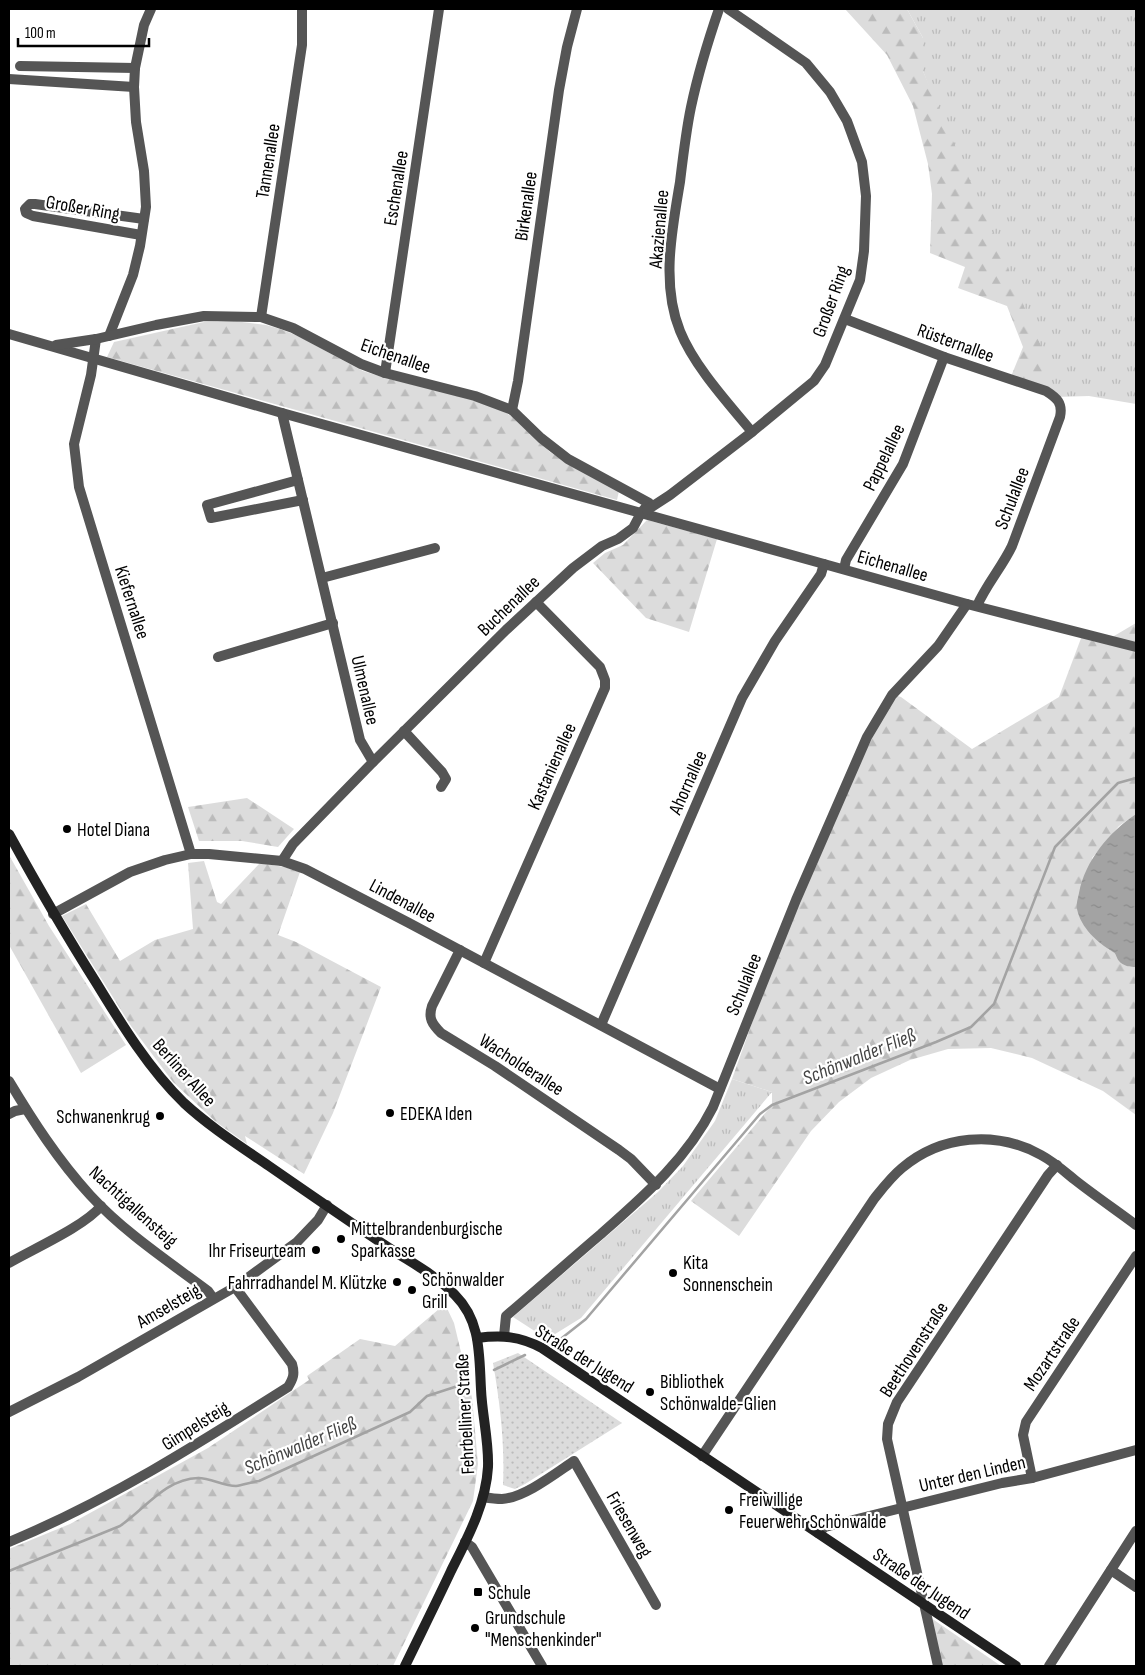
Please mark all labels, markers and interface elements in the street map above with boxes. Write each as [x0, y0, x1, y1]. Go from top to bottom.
scale bar [18, 15, 149, 47]
text: 100 m [25, 24, 56, 43]
street label: Tannenallee [251, 122, 286, 200]
street label: Eschenallee [379, 149, 414, 227]
street label: Birkenallee [510, 170, 543, 242]
street label: Akazienallee [645, 189, 674, 270]
street label: Großer Ring [44, 191, 122, 226]
street label: Großer Ring [808, 262, 855, 341]
street label: Rüsternallee [914, 319, 997, 368]
street label: Eichenallee [357, 334, 434, 379]
street label: Pappelallee [858, 420, 910, 495]
street label: Schulallee [990, 464, 1035, 533]
street label: Eichenallee [855, 545, 931, 587]
street label: Kiefernallee [109, 563, 154, 642]
street label: Buchenallee [473, 571, 545, 641]
street label: Ulmenallee [345, 653, 384, 727]
street label: Kastanienallee [523, 720, 582, 814]
street label: Ahornallee [664, 747, 713, 819]
place label: Hotel Diana [77, 819, 150, 842]
marker: Hotel Diana [61, 823, 73, 835]
street label: Lindenallee [365, 874, 440, 928]
street label: Schulallee [722, 950, 767, 1019]
water label: Schönwalder Fließ [799, 1023, 919, 1090]
street label: Wacholderallee [474, 1029, 568, 1101]
street label: Berliner Allee [147, 1034, 221, 1112]
place label: EDEKA Iden [400, 1103, 472, 1126]
place label: Schwanenkrug [56, 1106, 150, 1129]
marker: EDEKA Iden [384, 1107, 396, 1119]
marker: Schwanenkrug [154, 1110, 166, 1122]
street label: Nachtigallensteig [84, 1161, 182, 1253]
place label: Mittelbrandenburgische Sparkasse [351, 1218, 503, 1263]
marker: Mittelbrandenburgische Sparkasse [335, 1233, 347, 1245]
place label: Ihr Friseurteam [209, 1240, 306, 1263]
marker: Ihr Friseurteam [310, 1244, 322, 1256]
place label: Kita Sonnenschein [683, 1252, 773, 1297]
marker: Kita Sonnenschein [667, 1267, 679, 1279]
place label: Schönwalder Grill [422, 1269, 505, 1314]
place label: Fahrradhandel M. Klützke [228, 1272, 387, 1295]
marker: Fahrradhandel M. Klützke [391, 1276, 403, 1288]
street label: Amselsteig [132, 1279, 205, 1334]
marker: Schönwalder Grill [406, 1284, 418, 1296]
street label: Beethovenstraße [875, 1298, 954, 1402]
street label: Mozartstraße [1019, 1312, 1086, 1396]
street label: Straße der Jugend [531, 1320, 638, 1399]
street label: Fehrbelliner Straße [451, 1353, 480, 1475]
place label: Bibliothek Schönwalde-Glien [660, 1371, 776, 1416]
marker: Bibliothek Schönwalde-Glien [644, 1386, 656, 1398]
street label: Gimpelsteig [158, 1396, 234, 1456]
water label: Schönwalder Fließ [241, 1411, 360, 1480]
street label: Unter den Linden [917, 1451, 1028, 1498]
street label: Friesenweg [601, 1488, 657, 1562]
place label: Freiwillige Feuerwehr Schönwalde [739, 1489, 886, 1534]
marker: Freiwillige Feuerwehr Schönwalde [723, 1504, 735, 1516]
street label: Straße der Jugend [868, 1543, 974, 1625]
place label: Schule [488, 1582, 531, 1605]
marker: Schule [472, 1586, 484, 1598]
place label: Grundschule "Menschenkinder" [485, 1607, 602, 1652]
marker: Grundschule "Menschenkinder" [469, 1622, 481, 1634]

